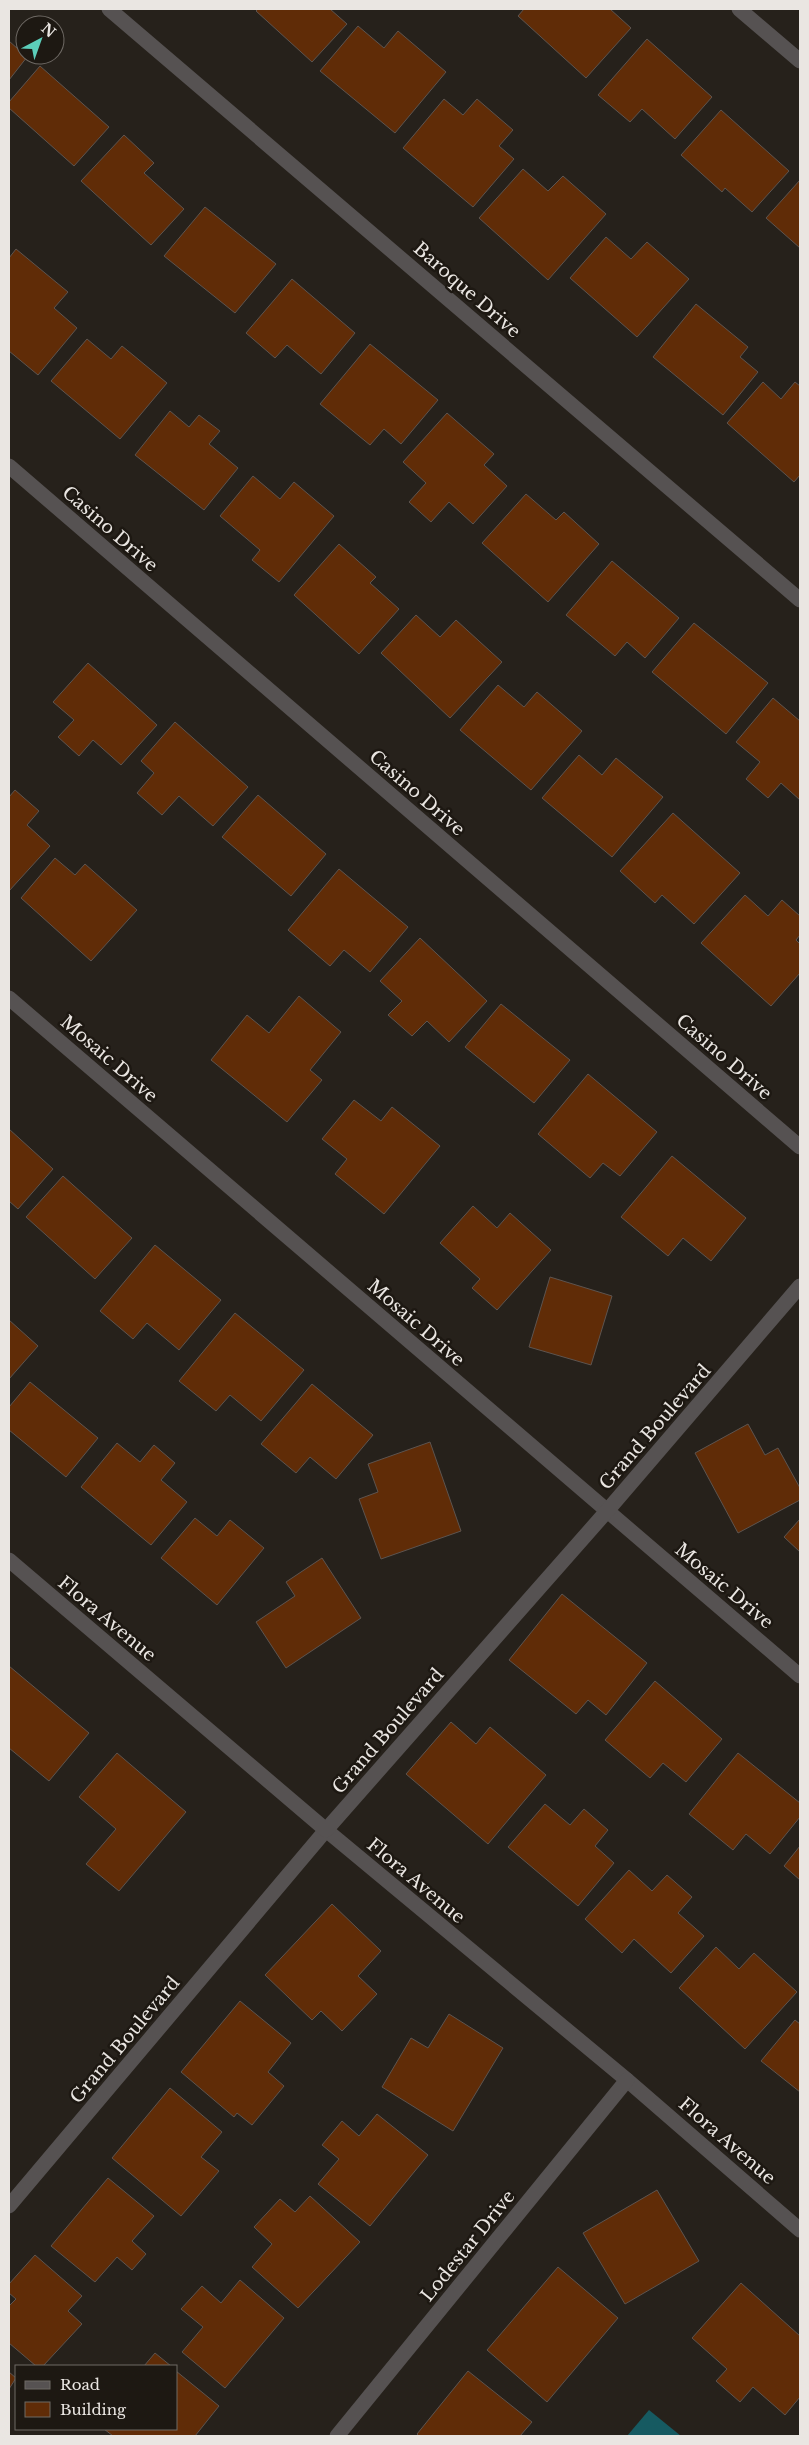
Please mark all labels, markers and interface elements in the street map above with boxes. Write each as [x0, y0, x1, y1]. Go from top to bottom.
north arrow [15, 15, 65, 65]
text: N [38, 19, 59, 41]
street label: Baroque Drive [409, 238, 525, 342]
street label: Casino Drive [58, 481, 162, 577]
street label: Casino Drive [365, 745, 469, 841]
street label: Casino Drive [672, 1009, 776, 1105]
street label: Mosaic Drive [56, 1011, 162, 1107]
street label: Mosaic Drive [363, 1275, 469, 1371]
street label: Grand Boulevard [595, 1360, 715, 1494]
street label: Mosaic Drive [670, 1539, 778, 1633]
street label: Flora Avenue [54, 1572, 160, 1666]
street label: Grand Boulevard [328, 1664, 448, 1798]
street label: Flora Avenue [363, 1834, 469, 1928]
street label: Grand Boulevard [66, 1972, 184, 2108]
street label: Flora Avenue [674, 2093, 780, 2189]
street label: Lodestar Drive [416, 2186, 520, 2306]
legend [15, 2365, 178, 2430]
text: Road [60, 2375, 100, 2394]
text: Building [60, 2400, 127, 2419]

